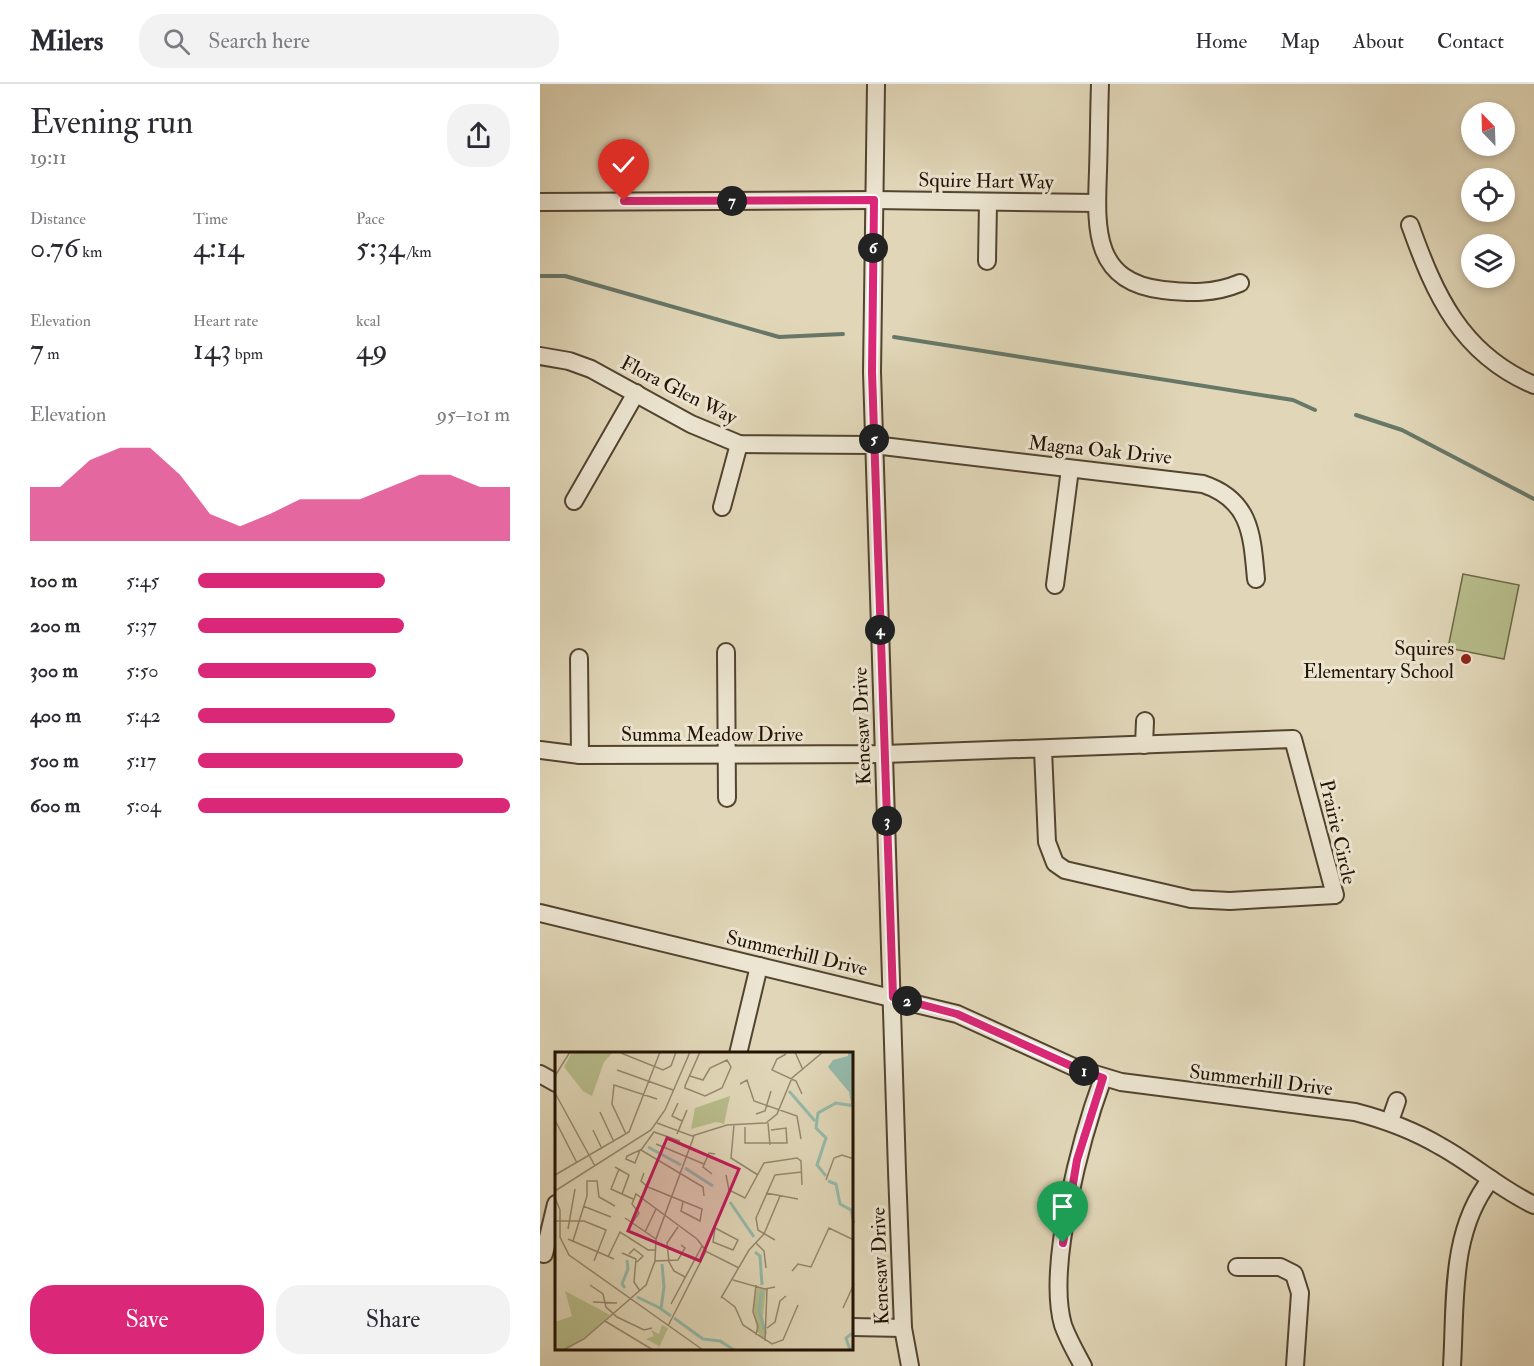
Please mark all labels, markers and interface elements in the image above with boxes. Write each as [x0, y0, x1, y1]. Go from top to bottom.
search box [139, 14, 559, 68]
text: Milers [30, 24, 103, 59]
icon: search [160, 25, 193, 58]
text: Search here [208, 27, 310, 55]
text: Home [1195, 28, 1247, 55]
text: Map [1280, 28, 1320, 55]
text: About [1353, 28, 1404, 55]
text: Contact [1437, 28, 1504, 55]
text: Evening run [30, 102, 193, 143]
north arrow [1461, 102, 1515, 156]
map controls [1461, 102, 1515, 288]
button: share [447, 104, 510, 167]
pin [598, 139, 649, 201]
text: 19:11 [30, 145, 67, 170]
icon: check [607, 148, 640, 181]
street label: Squire Hart Way [918, 167, 1055, 195]
button: locate [1461, 168, 1515, 222]
pin: 7 [717, 186, 747, 216]
text: 7 [728, 191, 736, 211]
text: Distance [30, 209, 86, 229]
text: Time [193, 209, 228, 229]
text: Pace [356, 209, 385, 229]
text: 0.76 [30, 229, 79, 266]
text: 4:14 [193, 229, 243, 266]
text: 5:34 [356, 229, 404, 266]
pin: 6 [858, 233, 888, 263]
button: layers [1461, 234, 1515, 288]
text: 6 [869, 238, 877, 258]
text: km [79, 242, 102, 262]
text: /km [404, 242, 432, 262]
text: Elevation [30, 311, 91, 331]
text: Heart rate [193, 311, 258, 331]
text: kcal [356, 311, 381, 331]
text: 7 [30, 331, 44, 368]
text: 143 [193, 331, 231, 368]
text: 49 [356, 331, 388, 368]
text: m [44, 344, 60, 364]
text: bpm [231, 344, 263, 364]
street label: Flora Glen Way [617, 350, 742, 431]
text: Elevation [30, 402, 106, 427]
text: 95–101 m [437, 402, 510, 427]
pin: 5 [859, 424, 889, 454]
text: 5 [870, 429, 878, 449]
street label: Magna Oak Drive [1027, 430, 1173, 470]
text: 100 m [30, 568, 77, 593]
text: 5:45 [126, 568, 159, 593]
text: 200 m [30, 613, 80, 638]
text: 5:37 [126, 613, 157, 638]
pin: 4 [865, 615, 895, 645]
text: 4 [876, 620, 884, 640]
place label: Squires Elementary School [1303, 636, 1454, 684]
marker: Squires Elementary School [1459, 652, 1473, 666]
text: 300 m [30, 658, 78, 683]
text: 5:50 [126, 658, 159, 683]
street label: Kenesaw Drive [847, 667, 877, 785]
text: 400 m [30, 703, 81, 728]
text: 5:42 [126, 703, 161, 728]
street label: Summa Meadow Drive [621, 722, 803, 747]
text: 500 m [30, 748, 79, 773]
text: 5:17 [126, 748, 156, 773]
street label: Prairie Circle [1314, 777, 1362, 887]
text: 600 m [30, 793, 80, 818]
text: 5:04 [126, 793, 161, 818]
pin: 3 [872, 806, 902, 836]
text: 3 [884, 811, 890, 831]
street label: Summerhill Drive [724, 925, 870, 981]
pin: 2 [892, 986, 922, 1016]
text: 2 [903, 991, 911, 1011]
inset map [555, 1052, 854, 1351]
pin: 1 [1069, 1056, 1099, 1086]
street label: Summerhill Drive [1188, 1059, 1334, 1101]
text: 1 [1081, 1061, 1087, 1081]
pin [1037, 1181, 1088, 1243]
icon: arrive [1046, 1190, 1079, 1223]
street label: Kenesaw Drive [865, 1207, 895, 1325]
button: Save [30, 1285, 264, 1354]
button: Share [276, 1285, 510, 1354]

